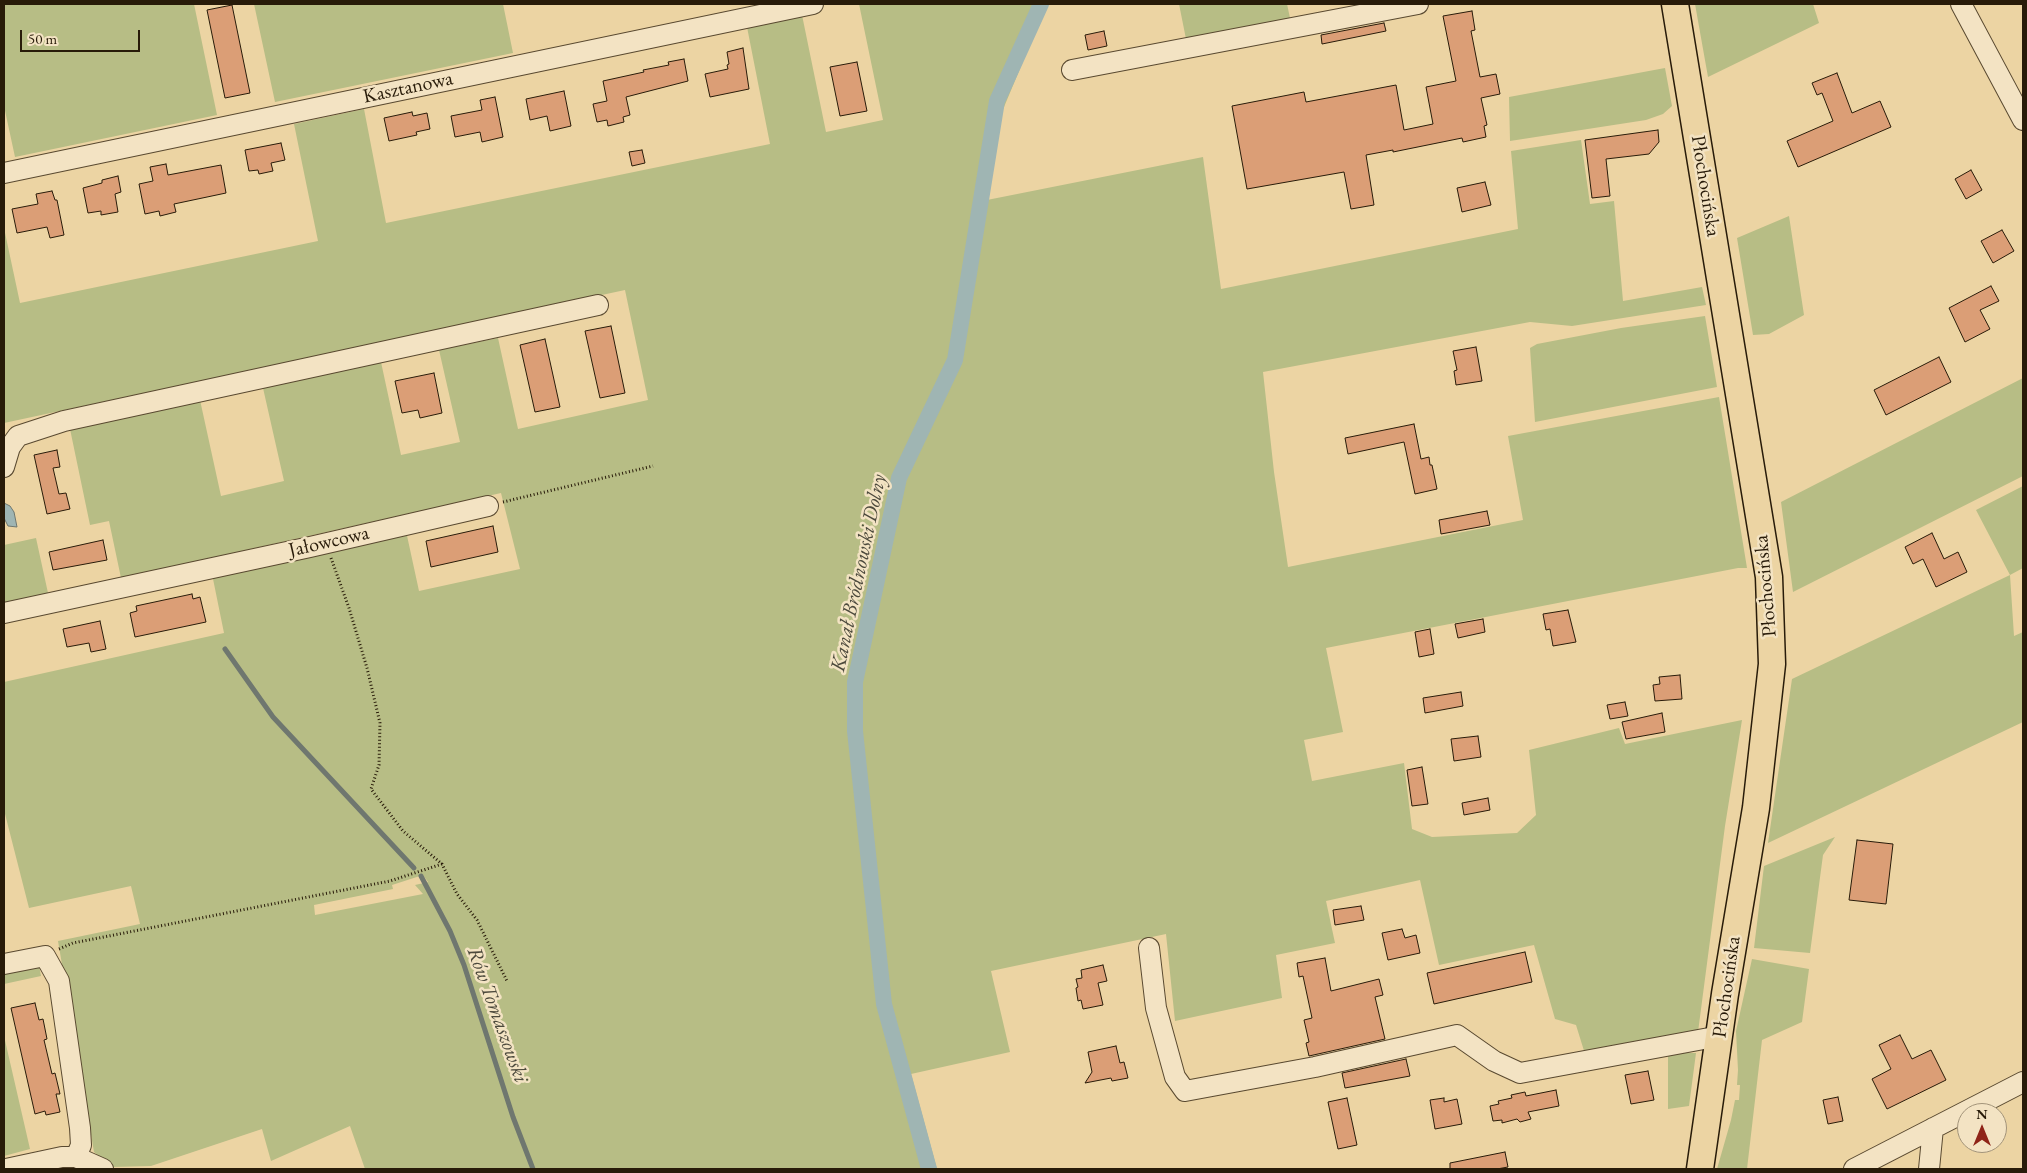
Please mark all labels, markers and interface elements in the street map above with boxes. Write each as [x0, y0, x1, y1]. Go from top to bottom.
scale bar [22, 20, 142, 52]
text: 50 m [28, 29, 57, 48]
street label: Kasztanowa [361, 67, 455, 109]
street label: Płochocińska [1685, 134, 1725, 238]
water label: Kanał Bródnowski Dolny [826, 472, 892, 674]
street label: Jałowcowa [286, 521, 372, 563]
street label: Płochocińska [1750, 534, 1782, 638]
street label: Płochocińska [1708, 935, 1746, 1039]
water label: Rów Tomaszowski [461, 944, 533, 1086]
north arrow [1957, 1103, 2007, 1153]
text: N [1976, 1105, 1988, 1123]

